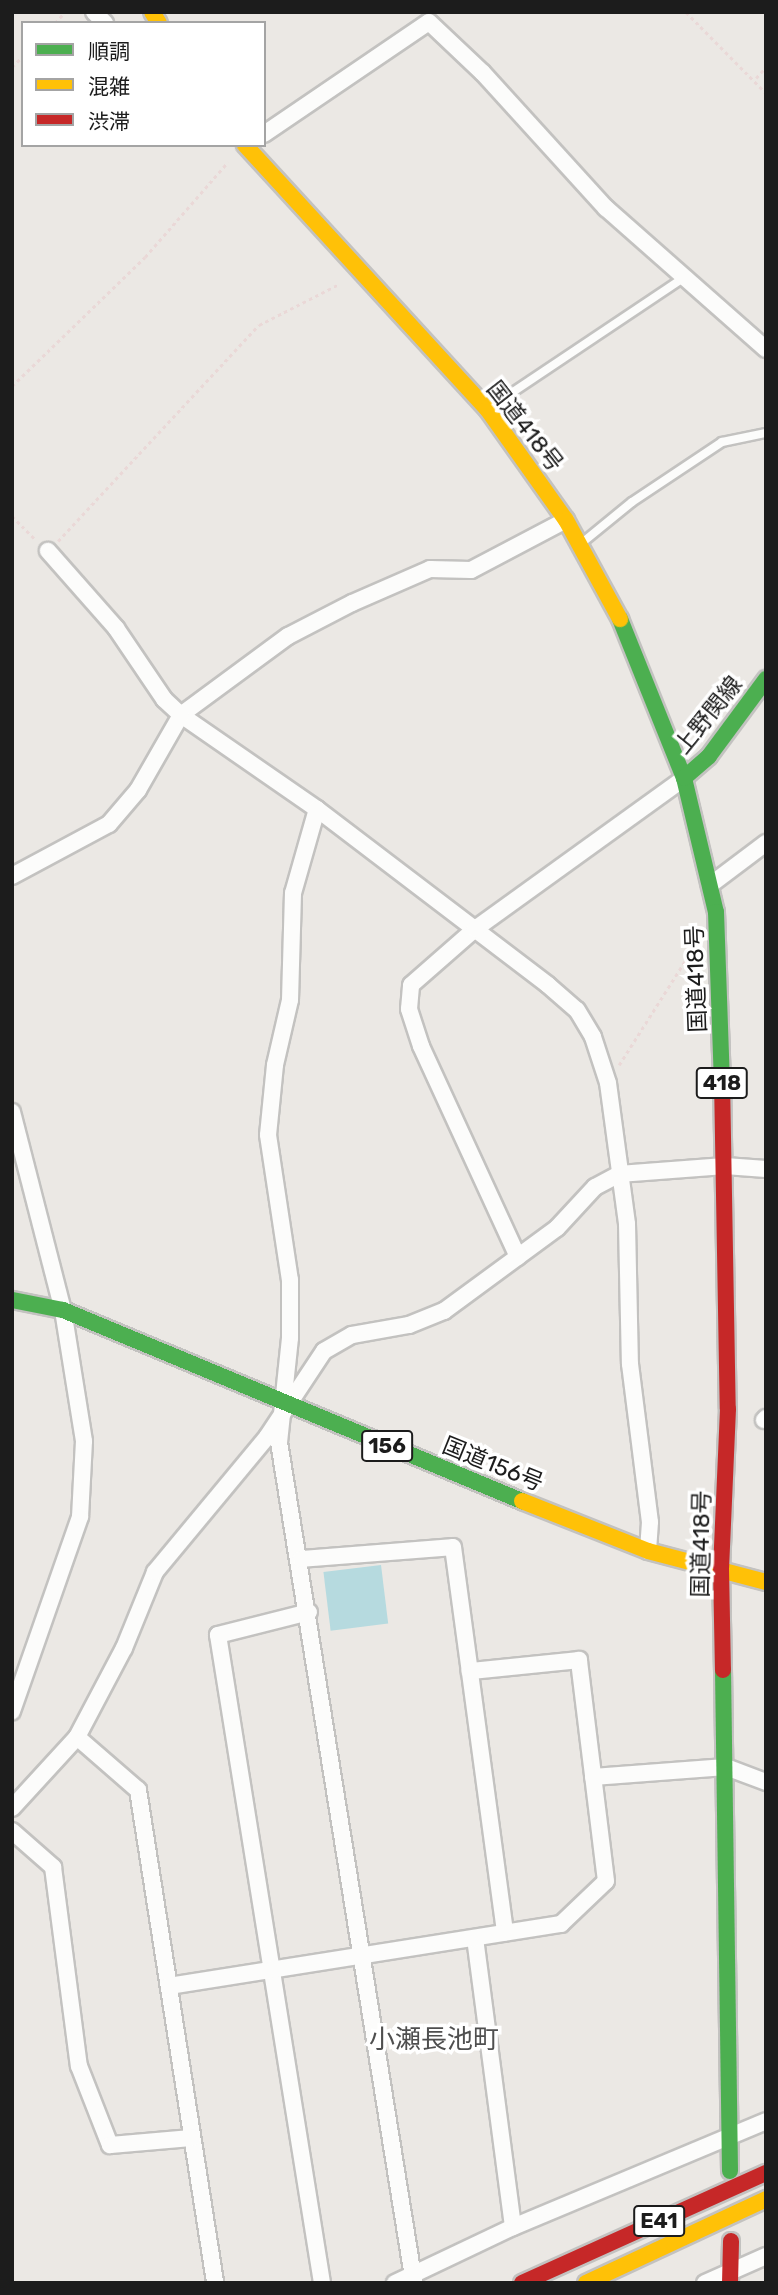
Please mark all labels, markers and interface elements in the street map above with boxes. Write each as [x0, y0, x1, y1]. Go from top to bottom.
legend [21, 21, 266, 147]
text: 順調 [88, 39, 130, 64]
text: 混雑 [88, 74, 130, 99]
text: 渋滞 [88, 109, 130, 134]
street label: 国道418号 [481, 375, 569, 477]
street label: 上野関線 [668, 671, 748, 759]
street label: 国道418号 [680, 925, 712, 1033]
road number: 418 [696, 1066, 748, 1100]
road number: 156 [361, 1428, 413, 1464]
street label: 国道156号 [439, 1431, 547, 1497]
street label: 国道418号 [686, 1490, 716, 1598]
district label: 小瀬長池町 [369, 2024, 499, 2056]
road number: E41 [633, 2204, 685, 2238]

